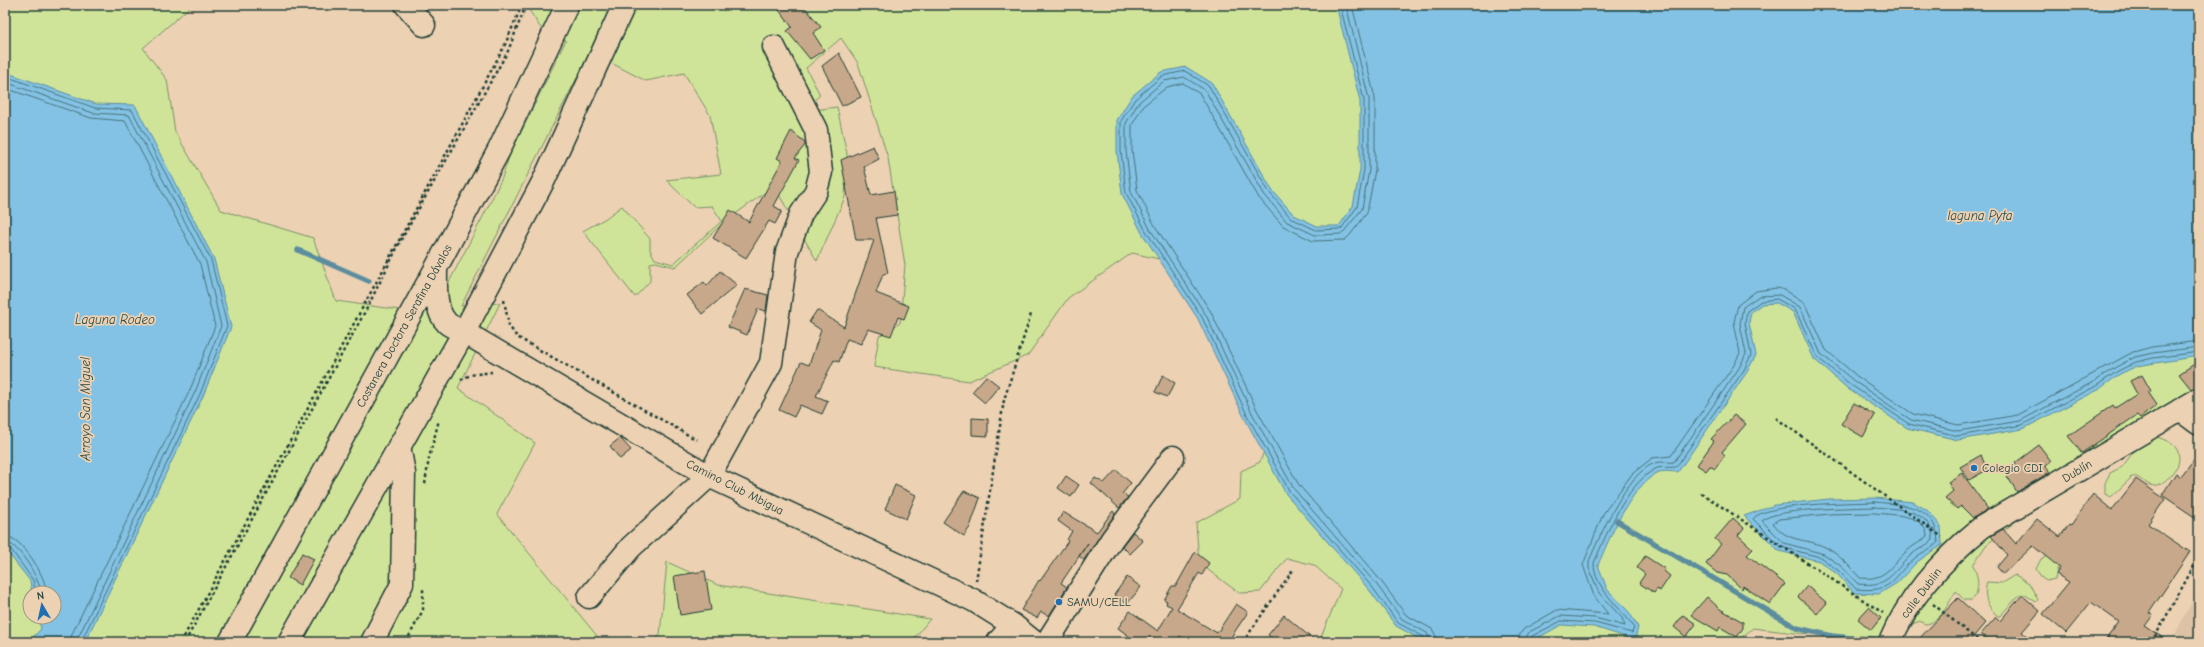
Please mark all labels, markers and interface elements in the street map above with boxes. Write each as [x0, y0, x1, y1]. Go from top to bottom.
water label: laguna Pyta [1948, 208, 2013, 223]
street label: Costanera Doctora Serafina Dávalos [353, 242, 455, 410]
water label: Laguna Rodeo [75, 312, 155, 327]
water label: Arroyo San Miguel [78, 357, 93, 462]
street label: Camino Club Mbigua [684, 456, 786, 518]
street label: Dublín [2060, 457, 2094, 485]
place label: Colegio CDI [1982, 461, 2043, 475]
marker: Colegio CDI [1969, 463, 1979, 473]
street label: calle Dublin [1898, 565, 1944, 621]
north arrow [22, 585, 62, 625]
text: N [36, 589, 45, 603]
place label: SAMU/CELL [1067, 595, 1131, 609]
marker: SAMU/CELL [1054, 597, 1064, 607]

